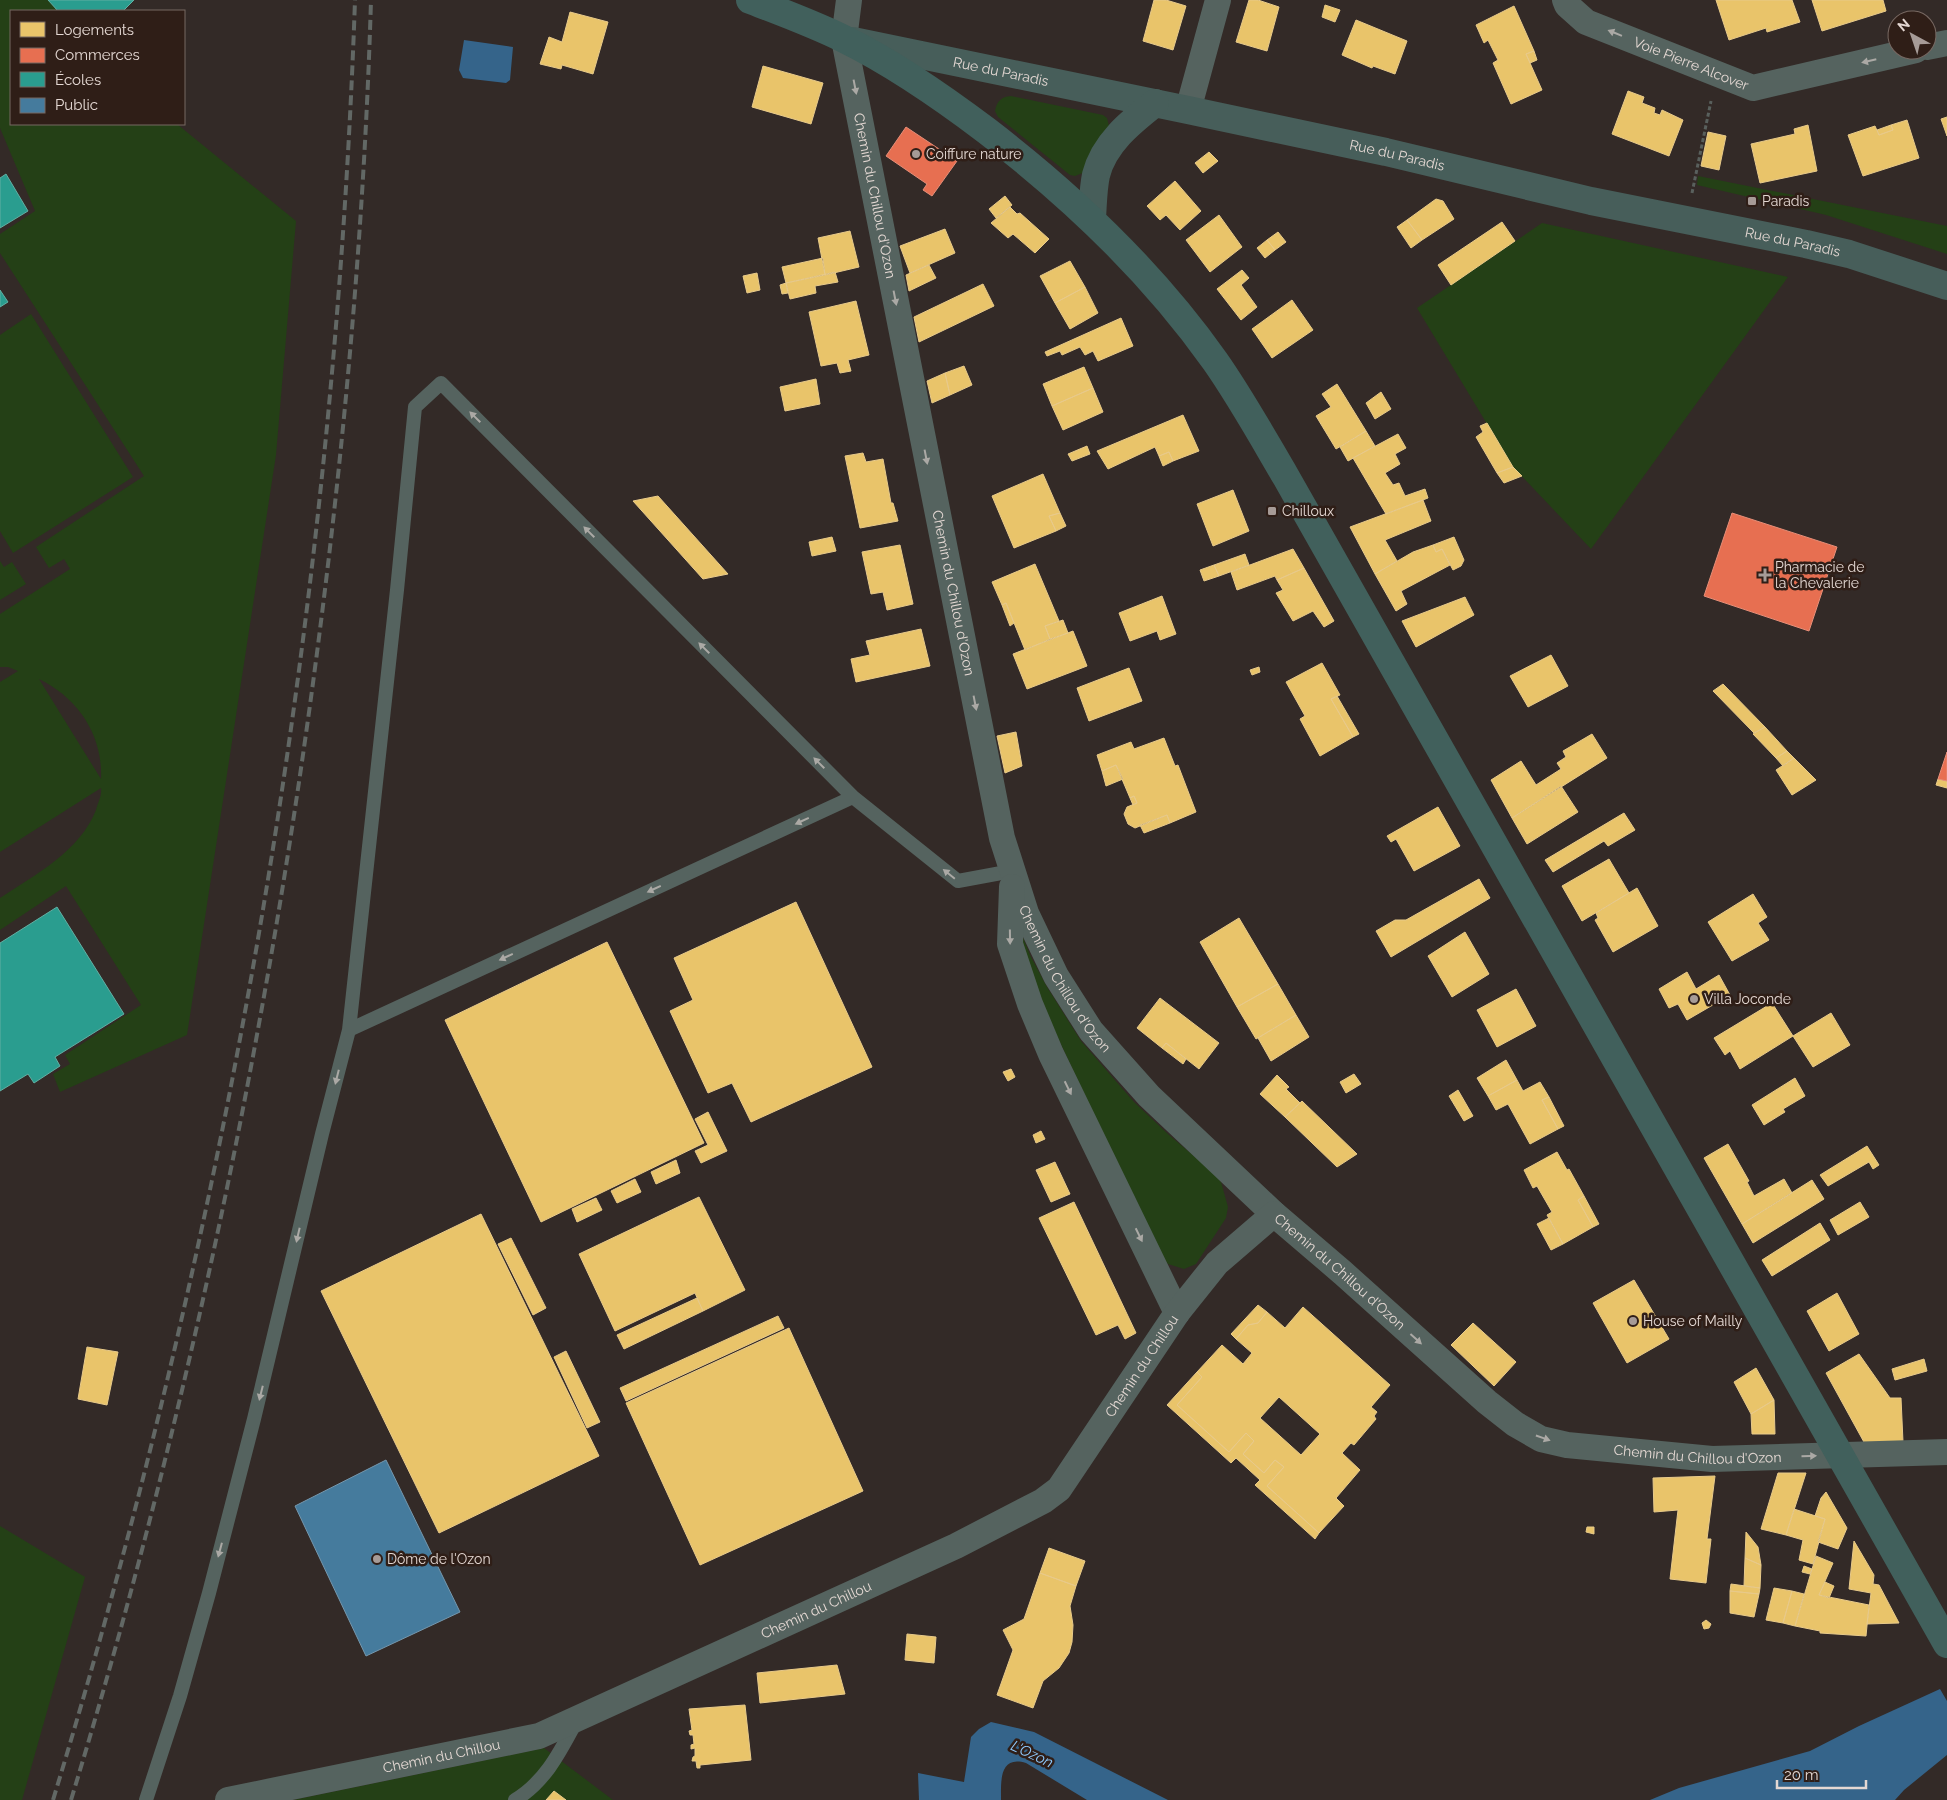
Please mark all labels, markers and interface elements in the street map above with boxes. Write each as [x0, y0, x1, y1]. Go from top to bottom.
legend [10, 10, 185, 125]
north arrow [1887, 10, 1937, 60]
text: N [1894, 15, 1913, 35]
text: Logements [55, 21, 134, 39]
one-way arrow [1607, 29, 1622, 37]
street label: Voie Pierre Alcover [1631, 34, 1751, 93]
text: Commerces [55, 46, 140, 64]
street label: Rue du Paradis [952, 54, 1050, 89]
one-way arrow [1861, 57, 1876, 65]
text: Écoles [55, 71, 101, 89]
one-way arrow [851, 79, 859, 95]
text: Public [55, 96, 98, 114]
street label: Chemin du Chillou d'Ozon [851, 112, 899, 280]
street label: Rue du Paradis [1348, 136, 1447, 174]
place label: Coiffure nature [926, 146, 1022, 162]
marker: Coiffure nature [910, 148, 922, 160]
place label: Paradis [1762, 193, 1810, 209]
marker: Paradis [1746, 195, 1758, 207]
street label: Rue du Paradis [1744, 224, 1842, 260]
one-way arrow [892, 290, 900, 306]
one-way arrow [469, 411, 481, 423]
one-way arrow [922, 450, 930, 465]
place label: Chilloux [1282, 503, 1334, 519]
marker: Chilloux [1266, 505, 1278, 517]
street label: Chemin du Chillou d'Ozon [929, 509, 978, 677]
one-way arrow [584, 527, 596, 539]
place label: Pharmacie de la Chevalerie [1775, 559, 1864, 591]
marker: Pharmacie de la Chevalerie [1759, 569, 1771, 581]
one-way arrow [698, 642, 710, 654]
one-way arrow [971, 695, 979, 711]
one-way arrow [813, 757, 825, 769]
one-way arrow [795, 817, 809, 825]
one-way arrow [943, 869, 956, 880]
one-way arrow [647, 885, 661, 893]
street label: Chemin du Chillou d'Ozon [1016, 903, 1114, 1055]
one-way arrow [1007, 930, 1015, 946]
one-way arrow [499, 953, 513, 961]
place label: Villa Joconde [1704, 991, 1791, 1007]
marker: Villa Joconde [1688, 993, 1700, 1005]
one-way arrow [332, 1069, 340, 1084]
one-way arrow [1063, 1081, 1072, 1096]
street label: Chemin du Chillou d'Ozon [1271, 1210, 1409, 1333]
one-way arrow [294, 1227, 302, 1242]
one-way arrow [1135, 1228, 1143, 1242]
street label: Chemin du Chillou [1102, 1312, 1181, 1420]
place label: House of Mailly [1643, 1313, 1743, 1329]
marker: House of Mailly [1627, 1315, 1639, 1327]
one-way arrow [1410, 1333, 1423, 1344]
one-way arrow [256, 1385, 264, 1400]
one-way arrow [1536, 1435, 1551, 1442]
street label: Chemin du Chillou d'Ozon [1613, 1442, 1782, 1467]
one-way arrow [1801, 1452, 1817, 1460]
one-way arrow [216, 1543, 224, 1558]
place label: Dôme de l'Ozon [387, 1551, 491, 1567]
marker: Dôme de l'Ozon [371, 1553, 383, 1565]
street label: Chemin du Chillou [758, 1578, 874, 1642]
street label: Chemin du Chillou [381, 1736, 502, 1776]
water label: L'Ozon [1008, 1736, 1056, 1772]
scale bar [1777, 1758, 1866, 1790]
text: 20 m [1784, 1766, 1819, 1784]

